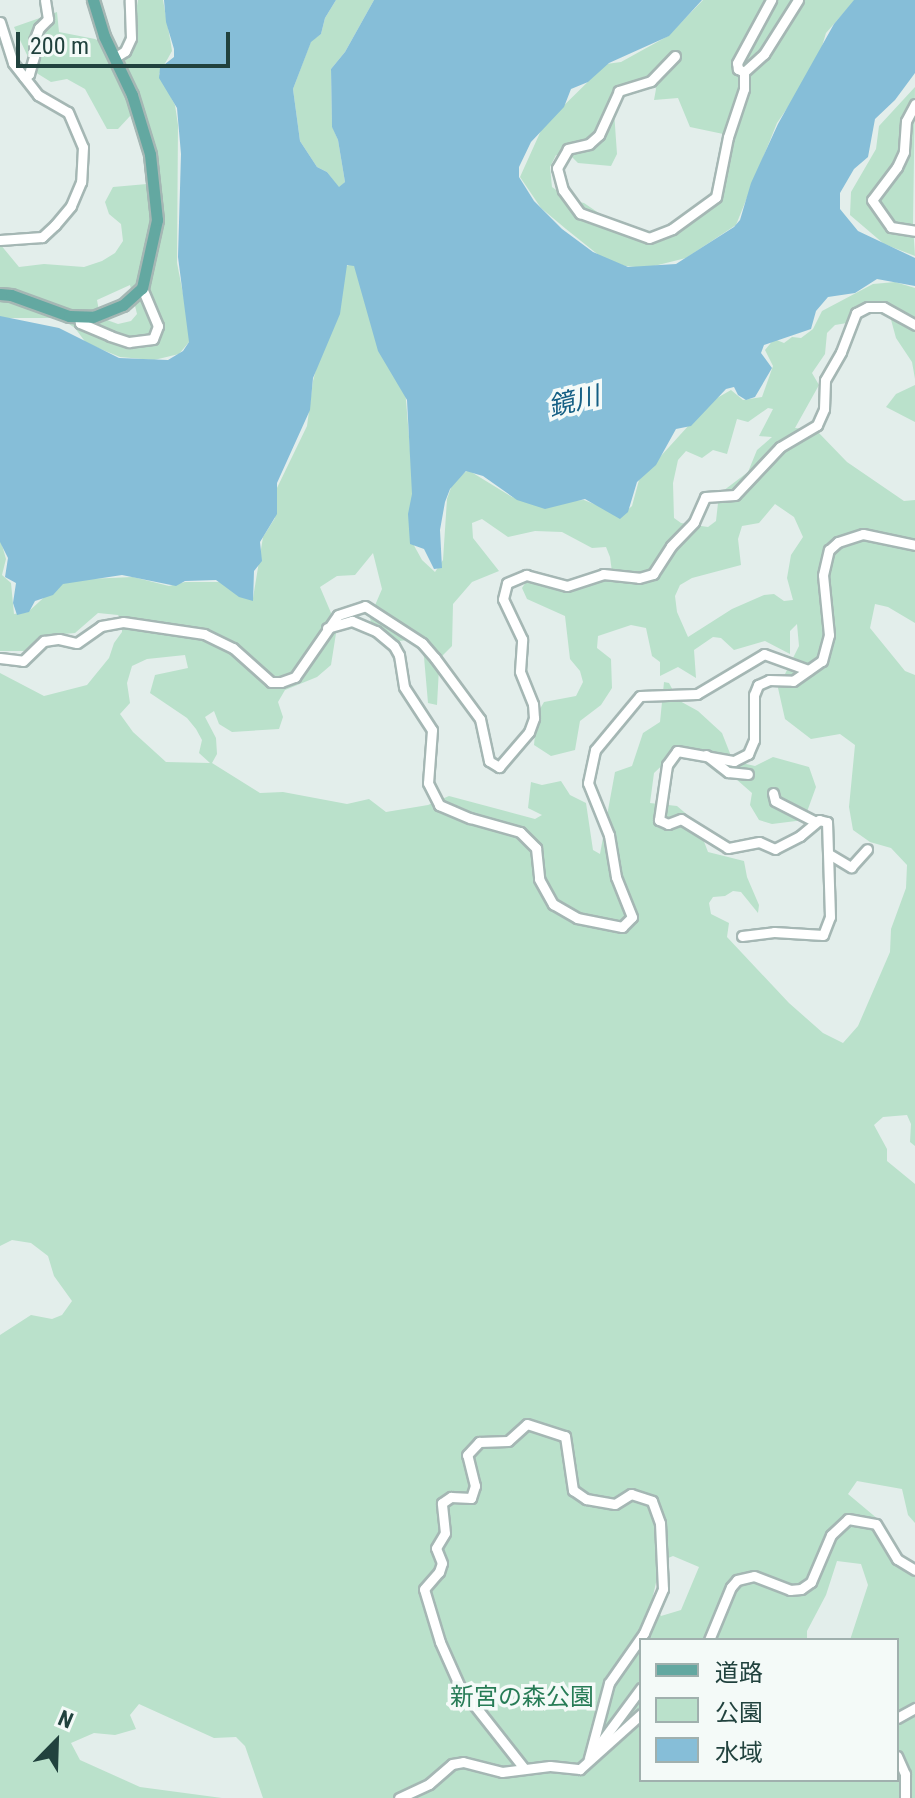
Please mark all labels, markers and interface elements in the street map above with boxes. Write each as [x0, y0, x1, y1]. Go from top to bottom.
scale bar [20, 16, 234, 66]
text: 200 m [30, 32, 89, 60]
water label: 鏡川 [545, 381, 603, 423]
legend [639, 1638, 899, 1782]
text: 道路 [715, 1659, 763, 1687]
park label: 新宮の森公園 [450, 1684, 594, 1712]
text: 公園 [715, 1699, 763, 1727]
north arrow [16, 1702, 96, 1782]
text: N [54, 1705, 77, 1734]
text: 水域 [715, 1739, 763, 1767]

